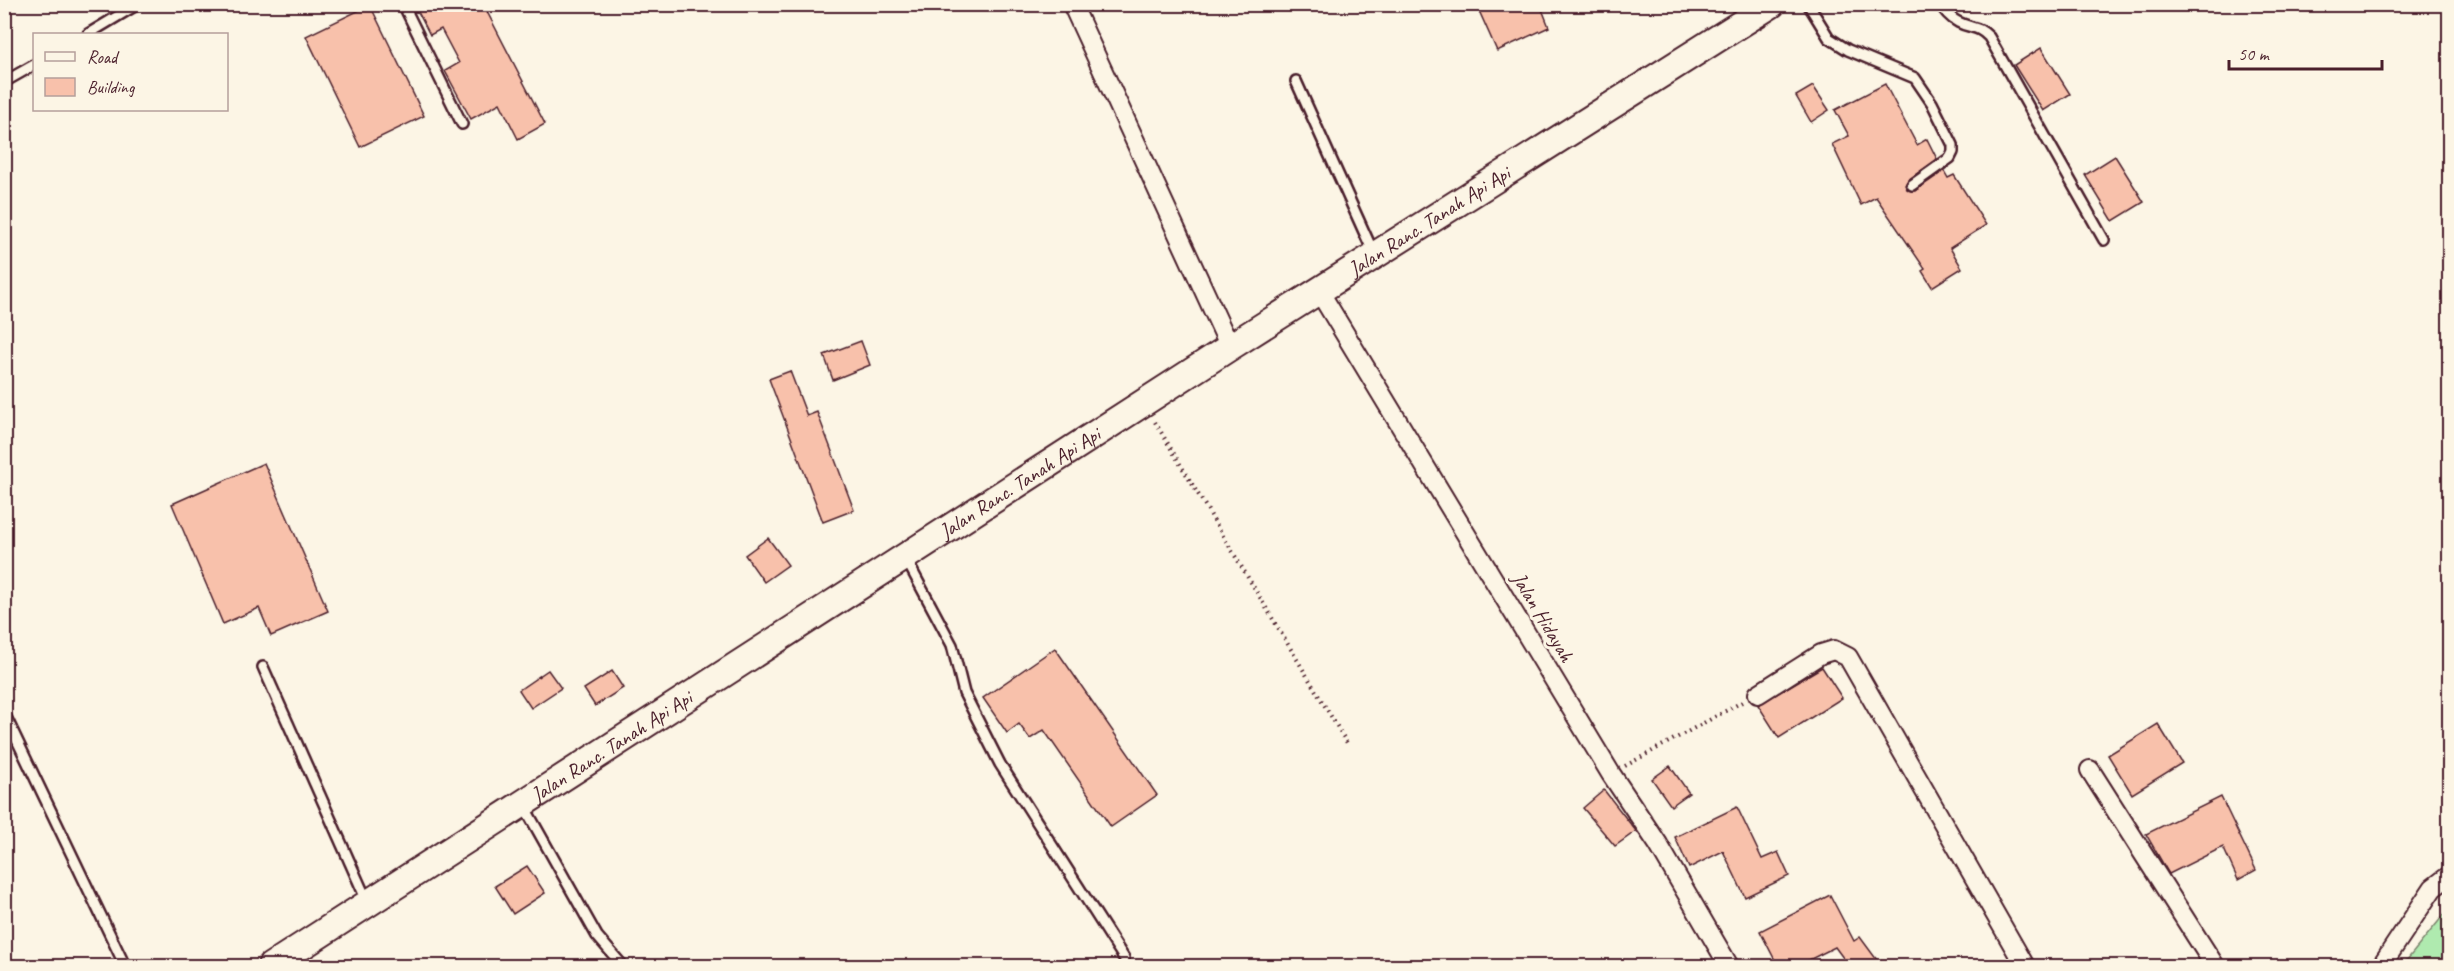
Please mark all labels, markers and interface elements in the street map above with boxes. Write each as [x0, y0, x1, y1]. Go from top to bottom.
legend [33, 33, 228, 111]
scale bar [2229, 33, 2382, 71]
text: 50 m [2238, 43, 2271, 65]
text: Road [87, 46, 120, 68]
text: Building [87, 76, 136, 98]
street label: Jalan Ranc. Tanah Api Api [1342, 159, 1517, 282]
street label: Jalan Ranc. Tanah Api Api [933, 420, 1108, 545]
street label: Jalan Hidayah [1506, 567, 1581, 668]
street label: Jalan Ranc. Tanah Api Api [525, 683, 699, 808]

